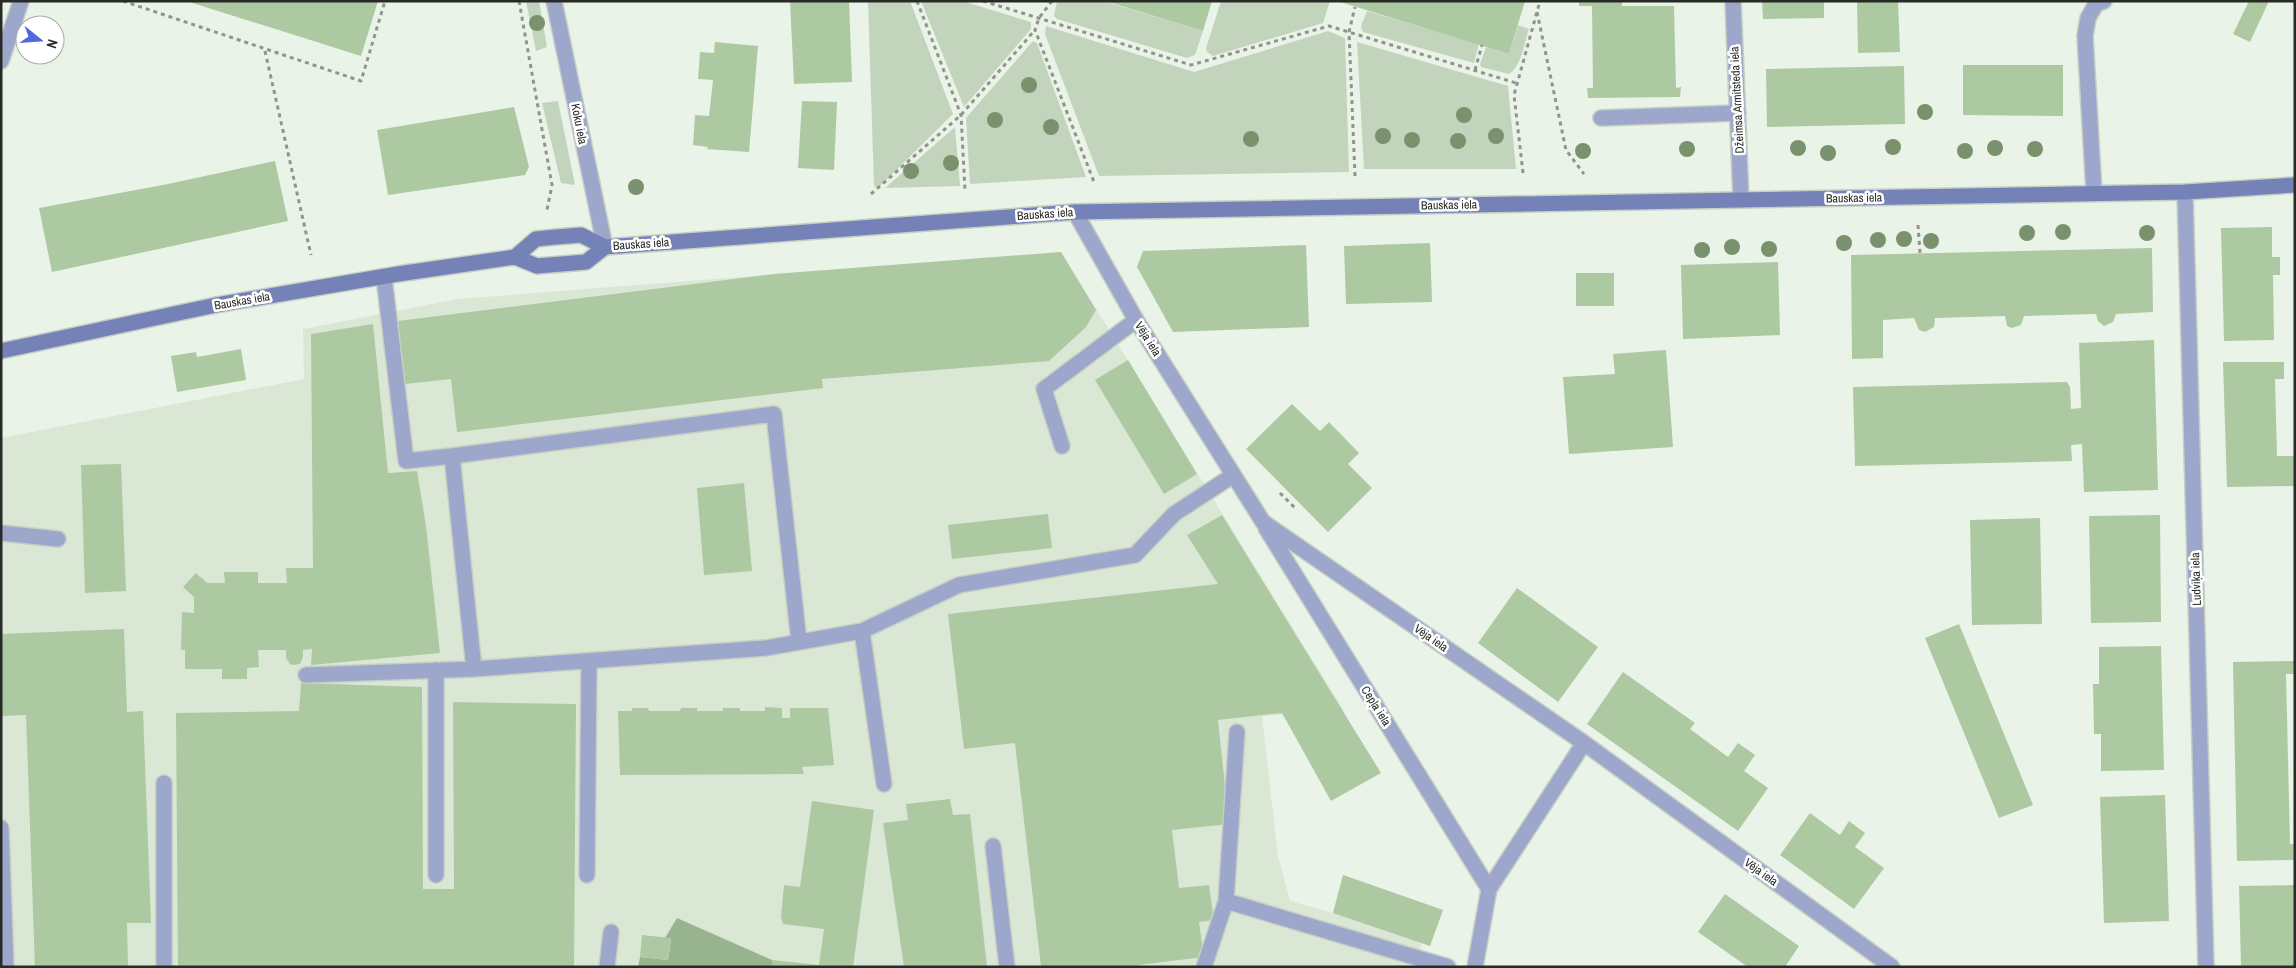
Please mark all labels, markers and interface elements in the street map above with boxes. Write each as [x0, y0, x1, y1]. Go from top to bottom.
north arrow [15, 15, 65, 65]
text: N [43, 37, 62, 50]
street label: Džeimsa Armitsteda iela [1726, 46, 1748, 154]
street label: Koku iela [567, 102, 591, 146]
street label: Bauskas iela [1826, 190, 1883, 206]
street label: Bauskas iela [1421, 197, 1478, 213]
street label: Bauskas iela [1016, 204, 1074, 224]
street label: Bauskas iela [612, 234, 670, 254]
street label: Bauskas iela [213, 288, 272, 314]
street label: Vēja iela [1131, 319, 1165, 360]
street label: Ludviķa iela [2187, 552, 2205, 606]
street label: Vēja iela [1411, 621, 1451, 656]
street label: Cepļa iela [1357, 683, 1395, 729]
street label: Vēja iela [1741, 854, 1781, 890]

